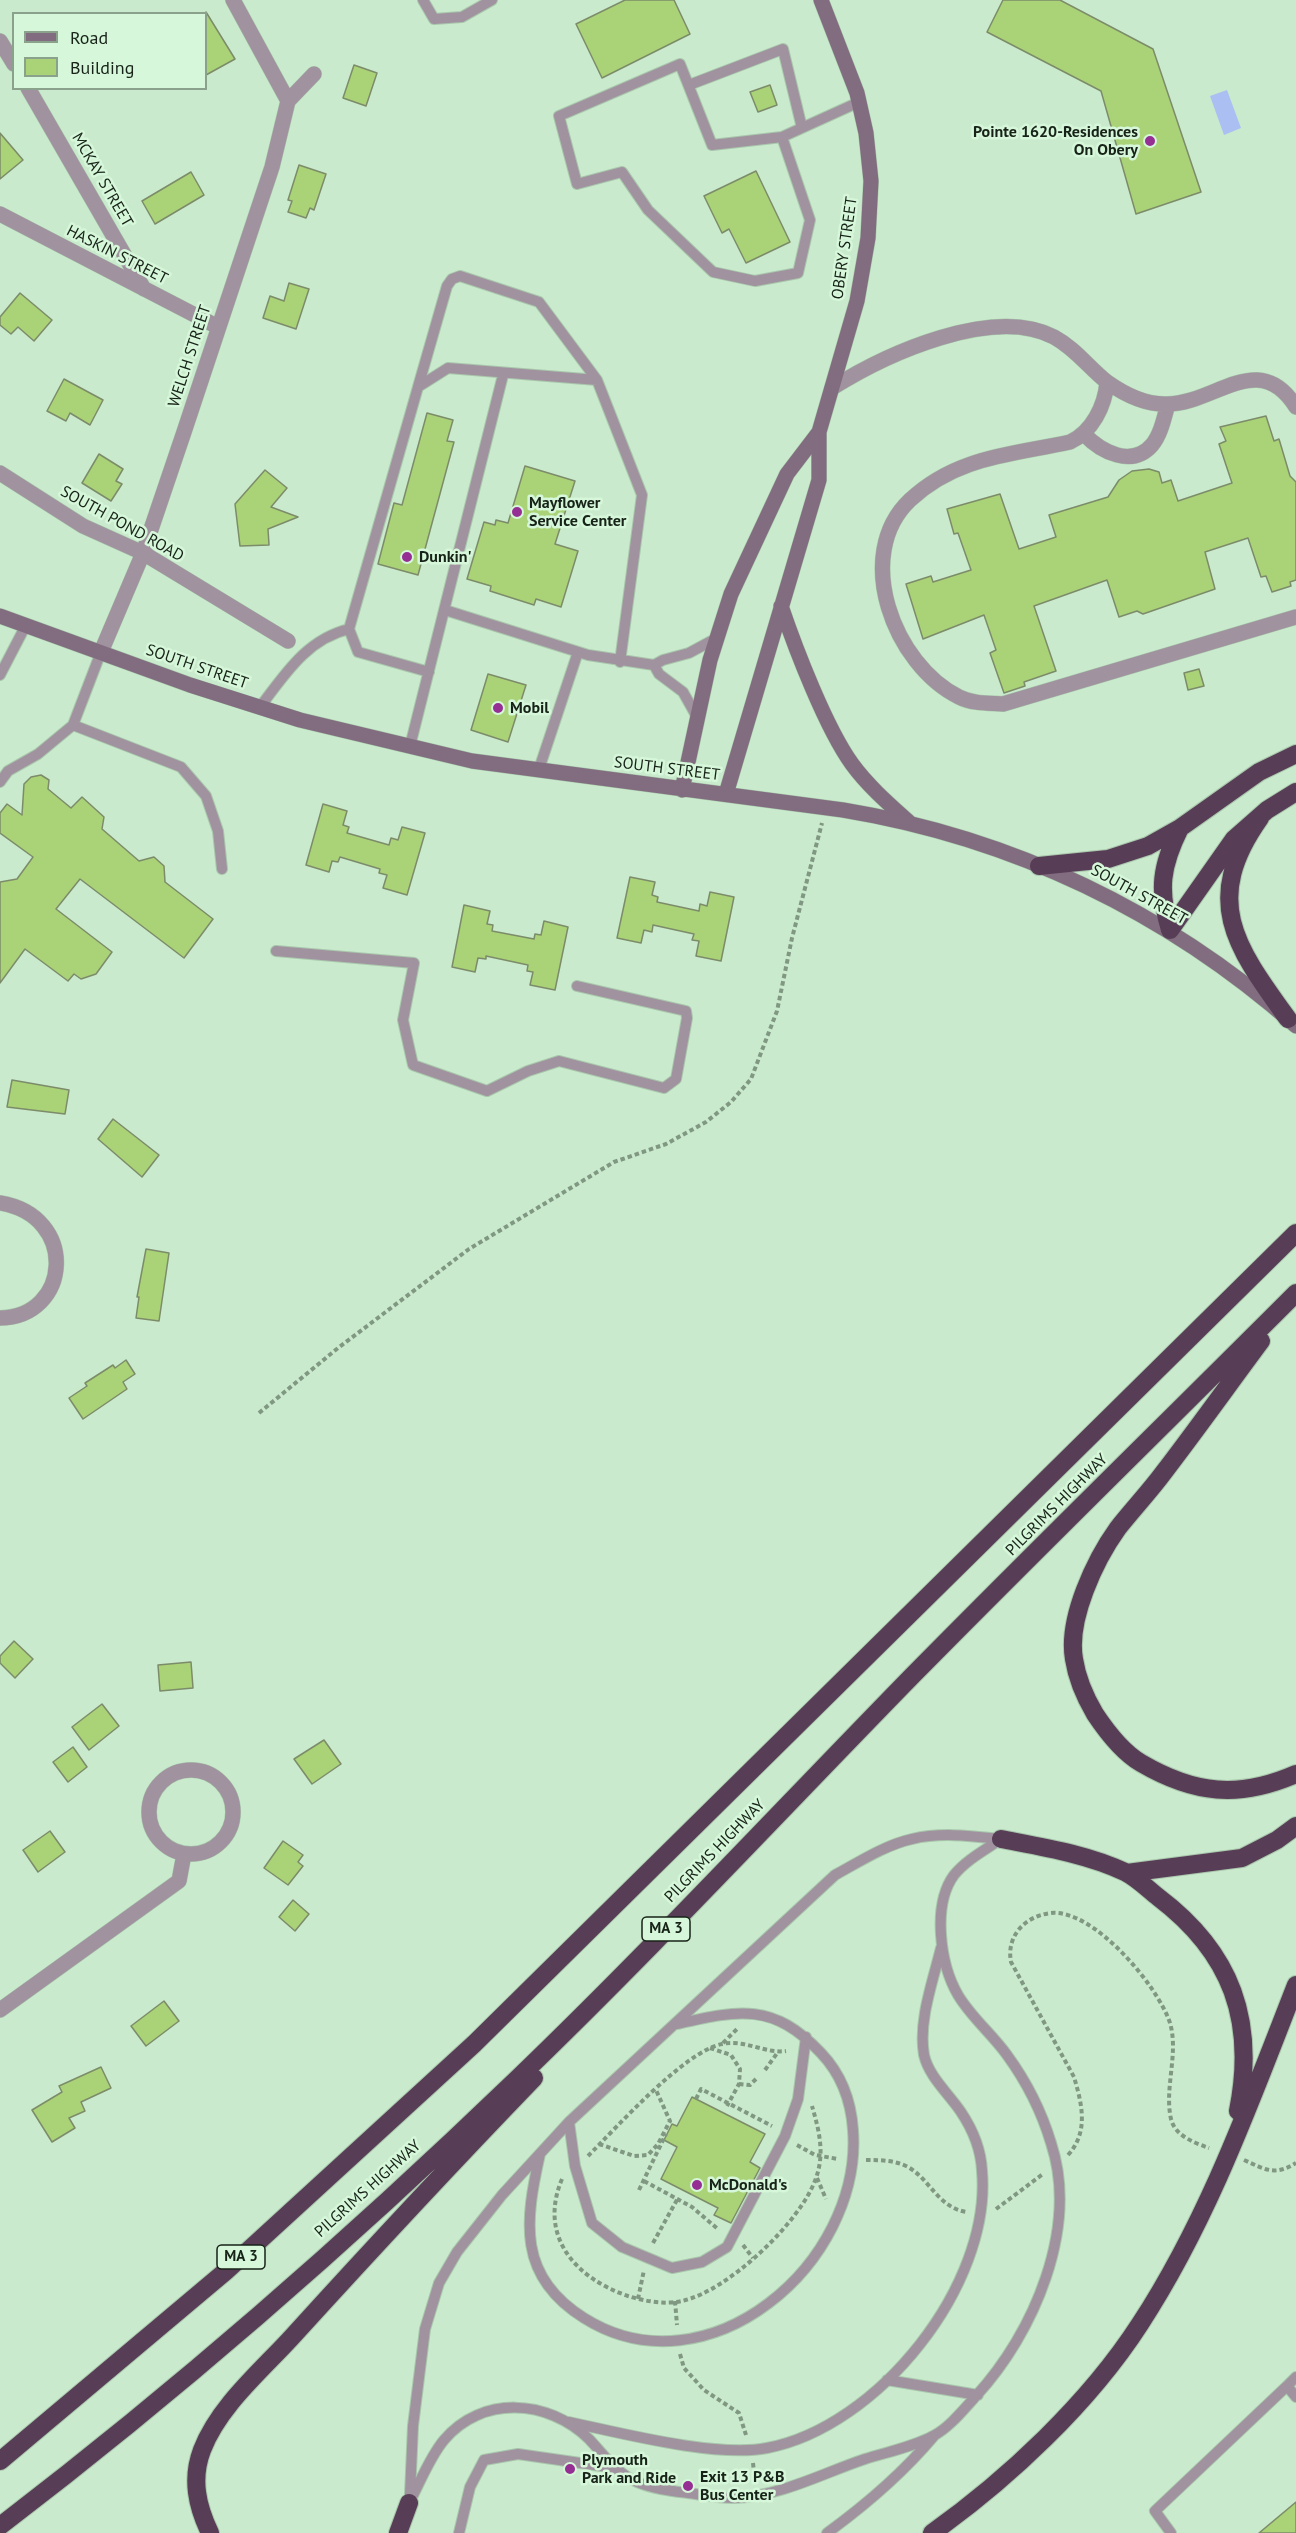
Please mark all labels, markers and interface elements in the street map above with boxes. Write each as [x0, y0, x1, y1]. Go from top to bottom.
legend [12, 12, 207, 90]
text: Road [70, 26, 108, 49]
text: Building [70, 56, 134, 79]
place label: Pointe 1620-Residences On Obery [973, 122, 1138, 160]
street label: MCKAY STREET [67, 130, 137, 230]
marker: Pointe 1620-Residences On Obery [1143, 134, 1157, 148]
street label: OBERY STREET [828, 195, 862, 301]
street label: HASKIN STREET [63, 221, 171, 289]
street label: WELCH STREET [164, 303, 216, 409]
street label: SOUTH POND ROAD [57, 482, 187, 566]
place label: Mayflower Service Center [529, 493, 626, 531]
marker: Mayflower Service Center [510, 505, 524, 519]
place label: Dunkin' [419, 547, 472, 567]
marker: Dunkin' [400, 550, 414, 564]
street label: SOUTH STREET [143, 641, 251, 693]
place label: Mobil [510, 698, 549, 718]
marker: Mobil [491, 701, 505, 715]
street label: SOUTH STREET [613, 753, 721, 785]
street label: SOUTH STREET [1088, 861, 1190, 929]
street label: PILGRIMS HIGHWAY [1002, 1450, 1112, 1560]
street label: PILGRIMS HIGHWAY [661, 1795, 769, 1907]
road number: MA 3 [642, 1917, 690, 1941]
street label: PILGRIMS HIGHWAY [311, 2136, 425, 2242]
place label: McDonald's [709, 2175, 787, 2195]
marker: McDonald's [690, 2178, 704, 2192]
road number: MA 3 [217, 2245, 265, 2269]
place label: Plymouth Park and Ride [582, 2450, 676, 2488]
marker: Plymouth Park and Ride [563, 2462, 577, 2476]
place label: Exit 13 P&B Bus Center [700, 2467, 785, 2505]
marker: Exit 13 P&B Bus Center [681, 2479, 695, 2493]

